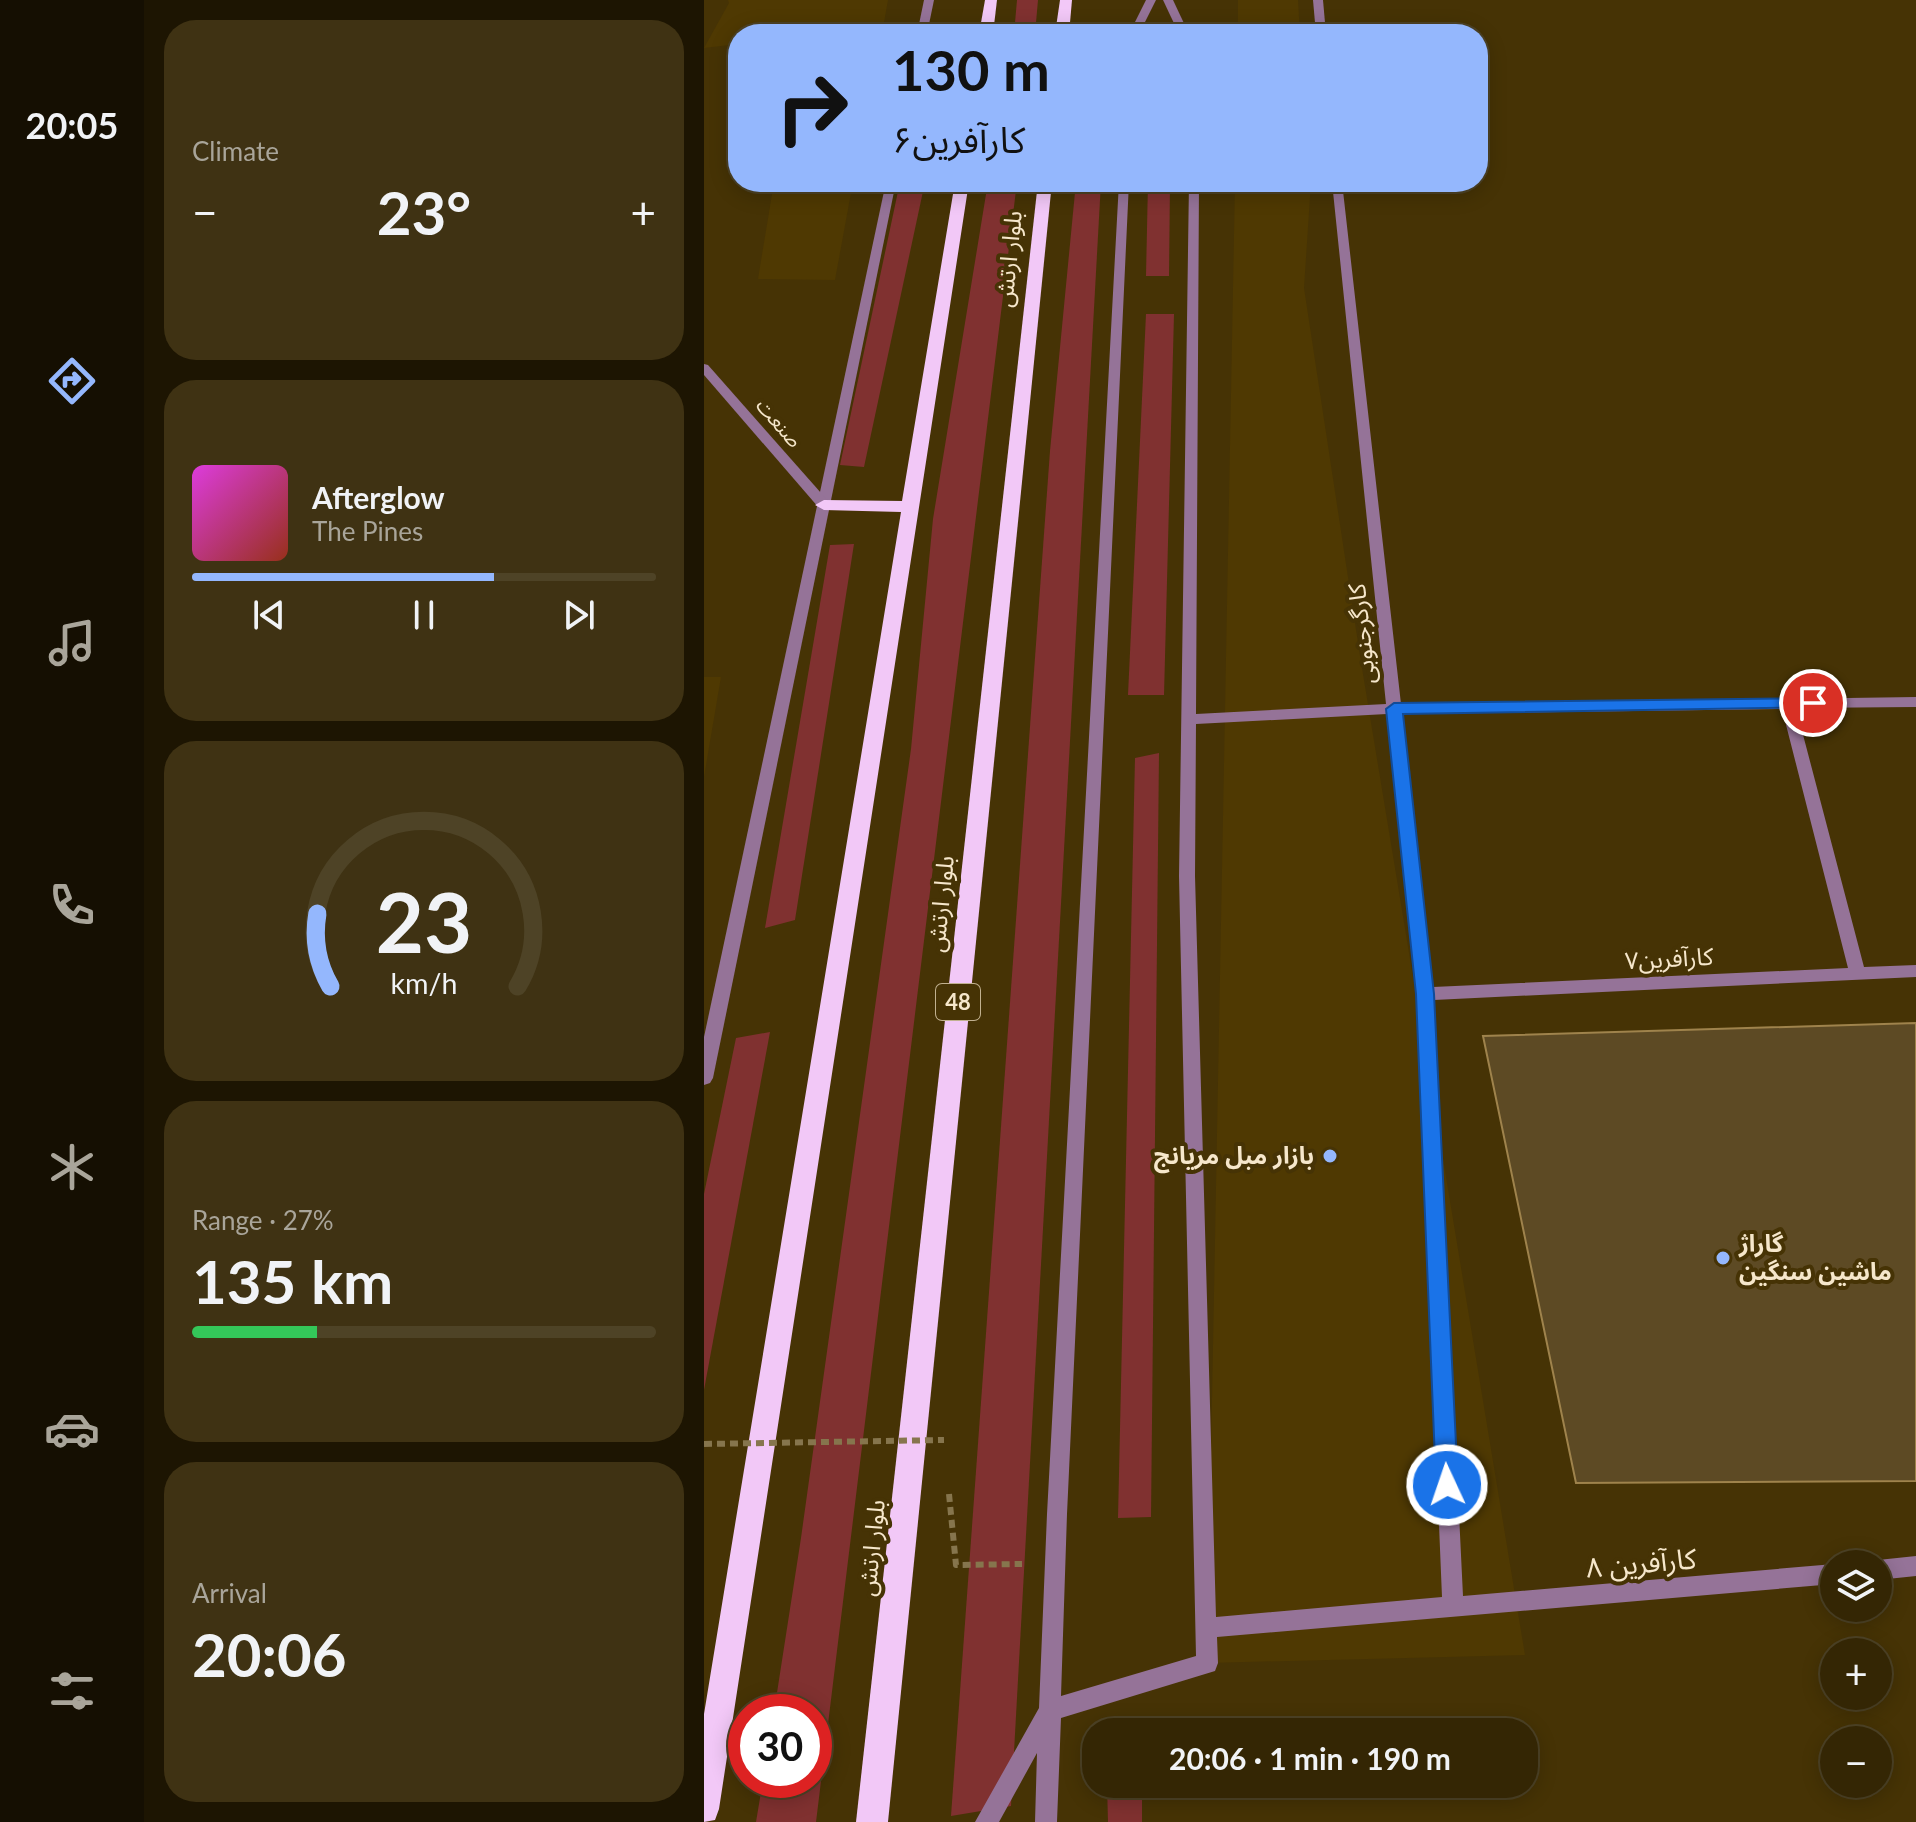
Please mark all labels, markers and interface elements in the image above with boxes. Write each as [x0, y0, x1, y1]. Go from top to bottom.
text: 130 m [892, 36, 1050, 103]
icon: right [760, 56, 864, 160]
text: 20:05 [26, 103, 118, 147]
text: کارآفرین۶ [892, 117, 1025, 161]
text: Climate [192, 135, 279, 167]
text: 23° [377, 176, 471, 248]
text: − [192, 186, 218, 238]
text: + [630, 186, 656, 238]
street label: بلوار ارتش [988, 209, 1028, 309]
icon: directions [44, 353, 100, 409]
street label: صنعت [752, 393, 808, 452]
text: Afterglow [312, 479, 445, 515]
text: The Pines [312, 515, 423, 547]
street label: کارگرجنوبی [1341, 581, 1381, 686]
icon: previous [247, 593, 291, 637]
icon: pause [402, 593, 446, 637]
icon: next [557, 593, 601, 637]
icon: music [44, 615, 100, 671]
pin [1779, 669, 1847, 737]
icon: arrive [1791, 681, 1835, 725]
street label: بلوار ارتش [920, 854, 960, 954]
text: 23 [376, 871, 472, 971]
icon: phone [44, 877, 100, 933]
street label: کارآفرین۷ [1624, 941, 1715, 975]
text: km/h [391, 966, 457, 1000]
road number: 48 [936, 984, 980, 1020]
icon: climate [44, 1139, 100, 1195]
place label: بازار مبل مریانج [1154, 1140, 1314, 1174]
marker: بازار مبل مریانج [1321, 1147, 1339, 1165]
text: Range · 27% [192, 1204, 334, 1236]
place label: گاراژ ماشین سنگین [1738, 1228, 1892, 1286]
text: 135 km [192, 1245, 393, 1317]
marker: گاراژ ماشین سنگین [1714, 1249, 1732, 1267]
icon: car [44, 1401, 100, 1457]
position arrow [1405, 1443, 1489, 1527]
street label: بلوار ارتش [851, 1498, 891, 1598]
street label: کارآفرین ۸ [1584, 1540, 1698, 1585]
map controls [1820, 1550, 1892, 1798]
button: layers [1820, 1550, 1892, 1622]
text: Arrival [192, 1577, 267, 1609]
text: 20:06 [192, 1618, 347, 1690]
button: + [1820, 1638, 1892, 1710]
icon: filters [44, 1663, 100, 1719]
speed limit sign: 30 [728, 1694, 832, 1798]
button: − [1820, 1726, 1892, 1798]
text: 20:06 · 1 min · 190 m [1169, 1740, 1451, 1776]

